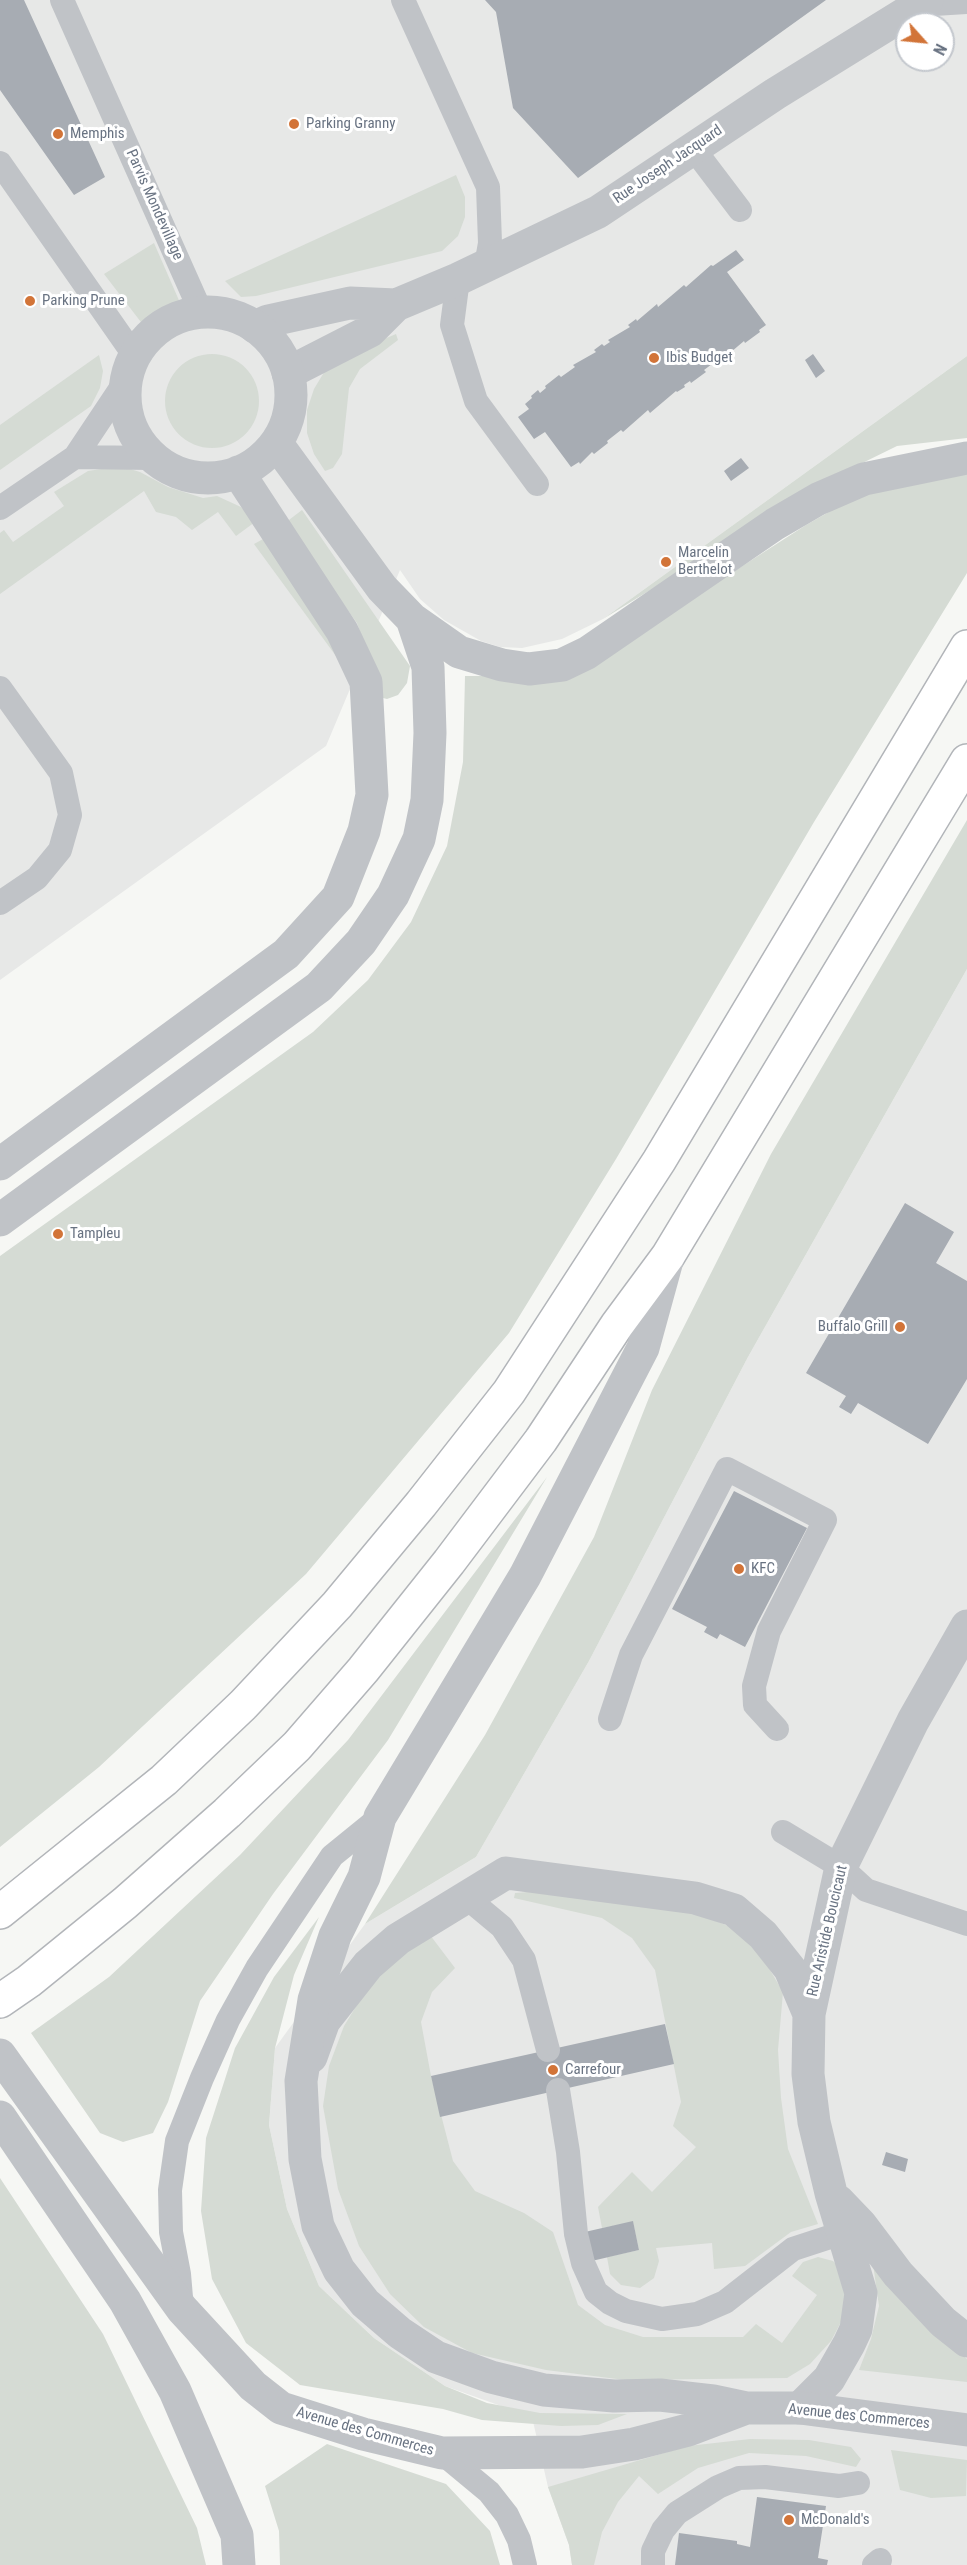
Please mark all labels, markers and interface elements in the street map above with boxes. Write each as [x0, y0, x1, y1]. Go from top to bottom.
north arrow [895, 12, 955, 72]
text: N [929, 41, 950, 58]
place label: Parking Granny [306, 115, 395, 133]
marker: Parking Granny [287, 117, 301, 131]
street label: Rue Joseph Jacquard [610, 122, 726, 208]
place label: Memphis [70, 125, 125, 143]
marker: Memphis [51, 127, 65, 141]
street label: Parvis Mondevillage [122, 147, 186, 263]
place label: Parking Prune [42, 292, 125, 310]
marker: Parking Prune [23, 294, 37, 308]
place label: Ibis Budget [666, 349, 733, 367]
marker: Ibis Budget [647, 351, 661, 365]
place label: Marcelin Berthelot [678, 544, 732, 579]
marker: Marcelin Berthelot [659, 555, 673, 569]
place label: Tampleu [70, 1225, 121, 1243]
marker: Tampleu [51, 1227, 65, 1241]
place label: Buffalo Grill [818, 1318, 888, 1336]
marker: Buffalo Grill [893, 1320, 907, 1334]
place label: KFC [751, 1560, 775, 1578]
marker: KFC [732, 1562, 746, 1576]
street label: Rue Aristide Boucicaut [804, 1864, 852, 1998]
place label: Carrefour [565, 2061, 621, 2079]
marker: Carrefour [546, 2063, 560, 2077]
street label: Avenue des Commerces [787, 2401, 931, 2433]
street label: Avenue des Commerces [294, 2404, 436, 2460]
place label: McDonald's [801, 2511, 870, 2529]
marker: McDonald's [782, 2513, 796, 2527]

